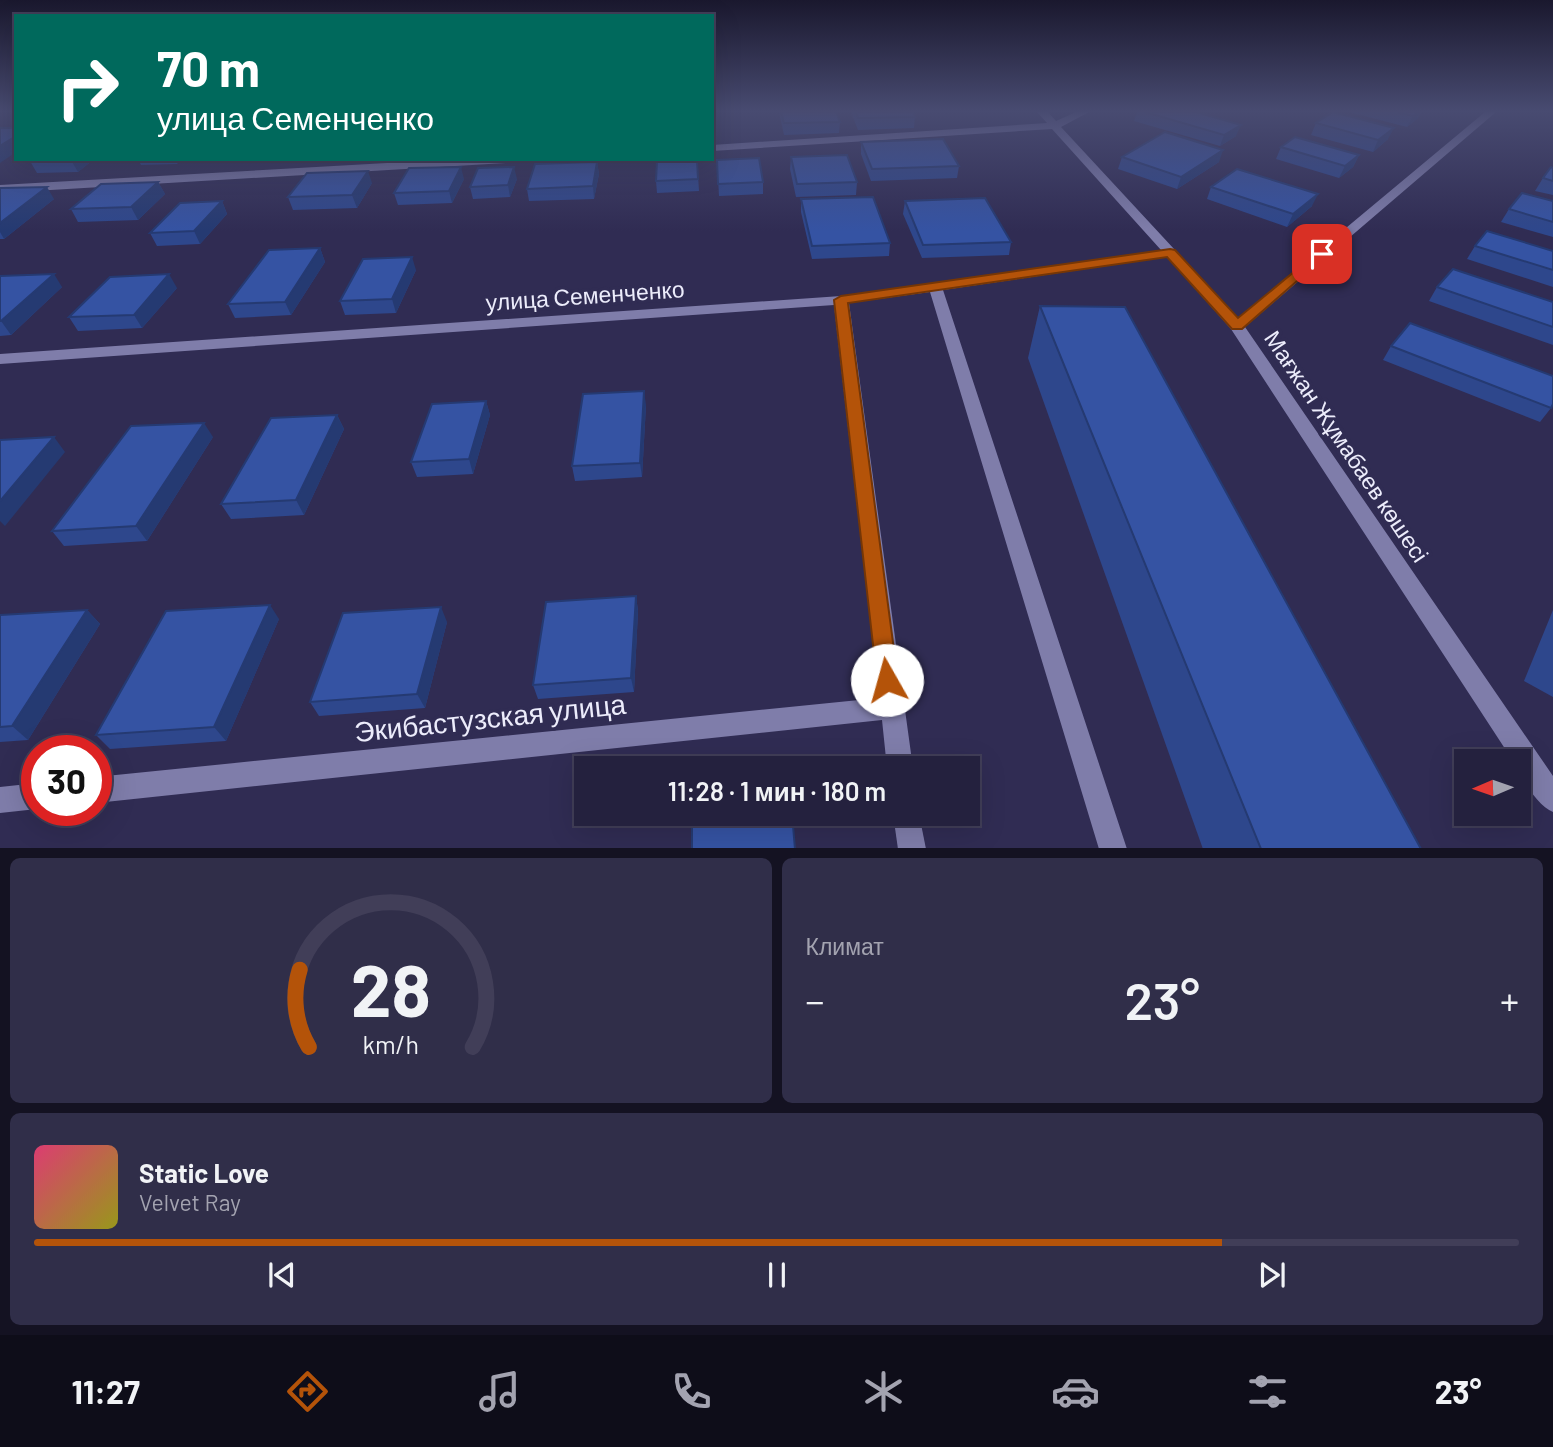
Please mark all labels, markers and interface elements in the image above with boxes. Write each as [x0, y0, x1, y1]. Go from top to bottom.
text: 70 m [157, 38, 260, 97]
icon: right [42, 42, 133, 133]
text: улица Семенченко [157, 98, 434, 136]
pin [1292, 224, 1352, 284]
icon: arrive [1303, 235, 1341, 273]
street label: улица Семенченко [485, 274, 685, 316]
street label: Мағжан Жұмабаев көшесі [1259, 325, 1435, 567]
position arrow [850, 643, 924, 717]
street label: Экибастузская улица [353, 686, 628, 748]
speed limit sign: 30 [21, 735, 112, 826]
north arrow [1454, 749, 1531, 826]
map controls [1454, 749, 1531, 826]
text: 11:28 · 1 мин · 180 m [668, 775, 886, 806]
text: Климат [806, 932, 884, 960]
text: 28 [351, 944, 431, 1032]
text: 23° [1125, 968, 1200, 1030]
text: − [806, 977, 825, 1023]
text: + [1500, 977, 1519, 1023]
text: km/h [362, 1028, 419, 1058]
text: Static Love [139, 1157, 269, 1188]
text: Velvet Ray [139, 1188, 241, 1216]
icon: previous [263, 1256, 301, 1294]
icon: pause [758, 1256, 796, 1294]
icon: next [1253, 1256, 1291, 1294]
icon: directions [283, 1367, 332, 1416]
icon: music [475, 1367, 524, 1416]
icon: phone [667, 1367, 716, 1416]
icon: climate [859, 1367, 908, 1416]
icon: car [1051, 1367, 1100, 1416]
icon: filters [1243, 1367, 1292, 1416]
text: 11:27 [71, 1372, 140, 1410]
text: 23° [1435, 1372, 1482, 1410]

